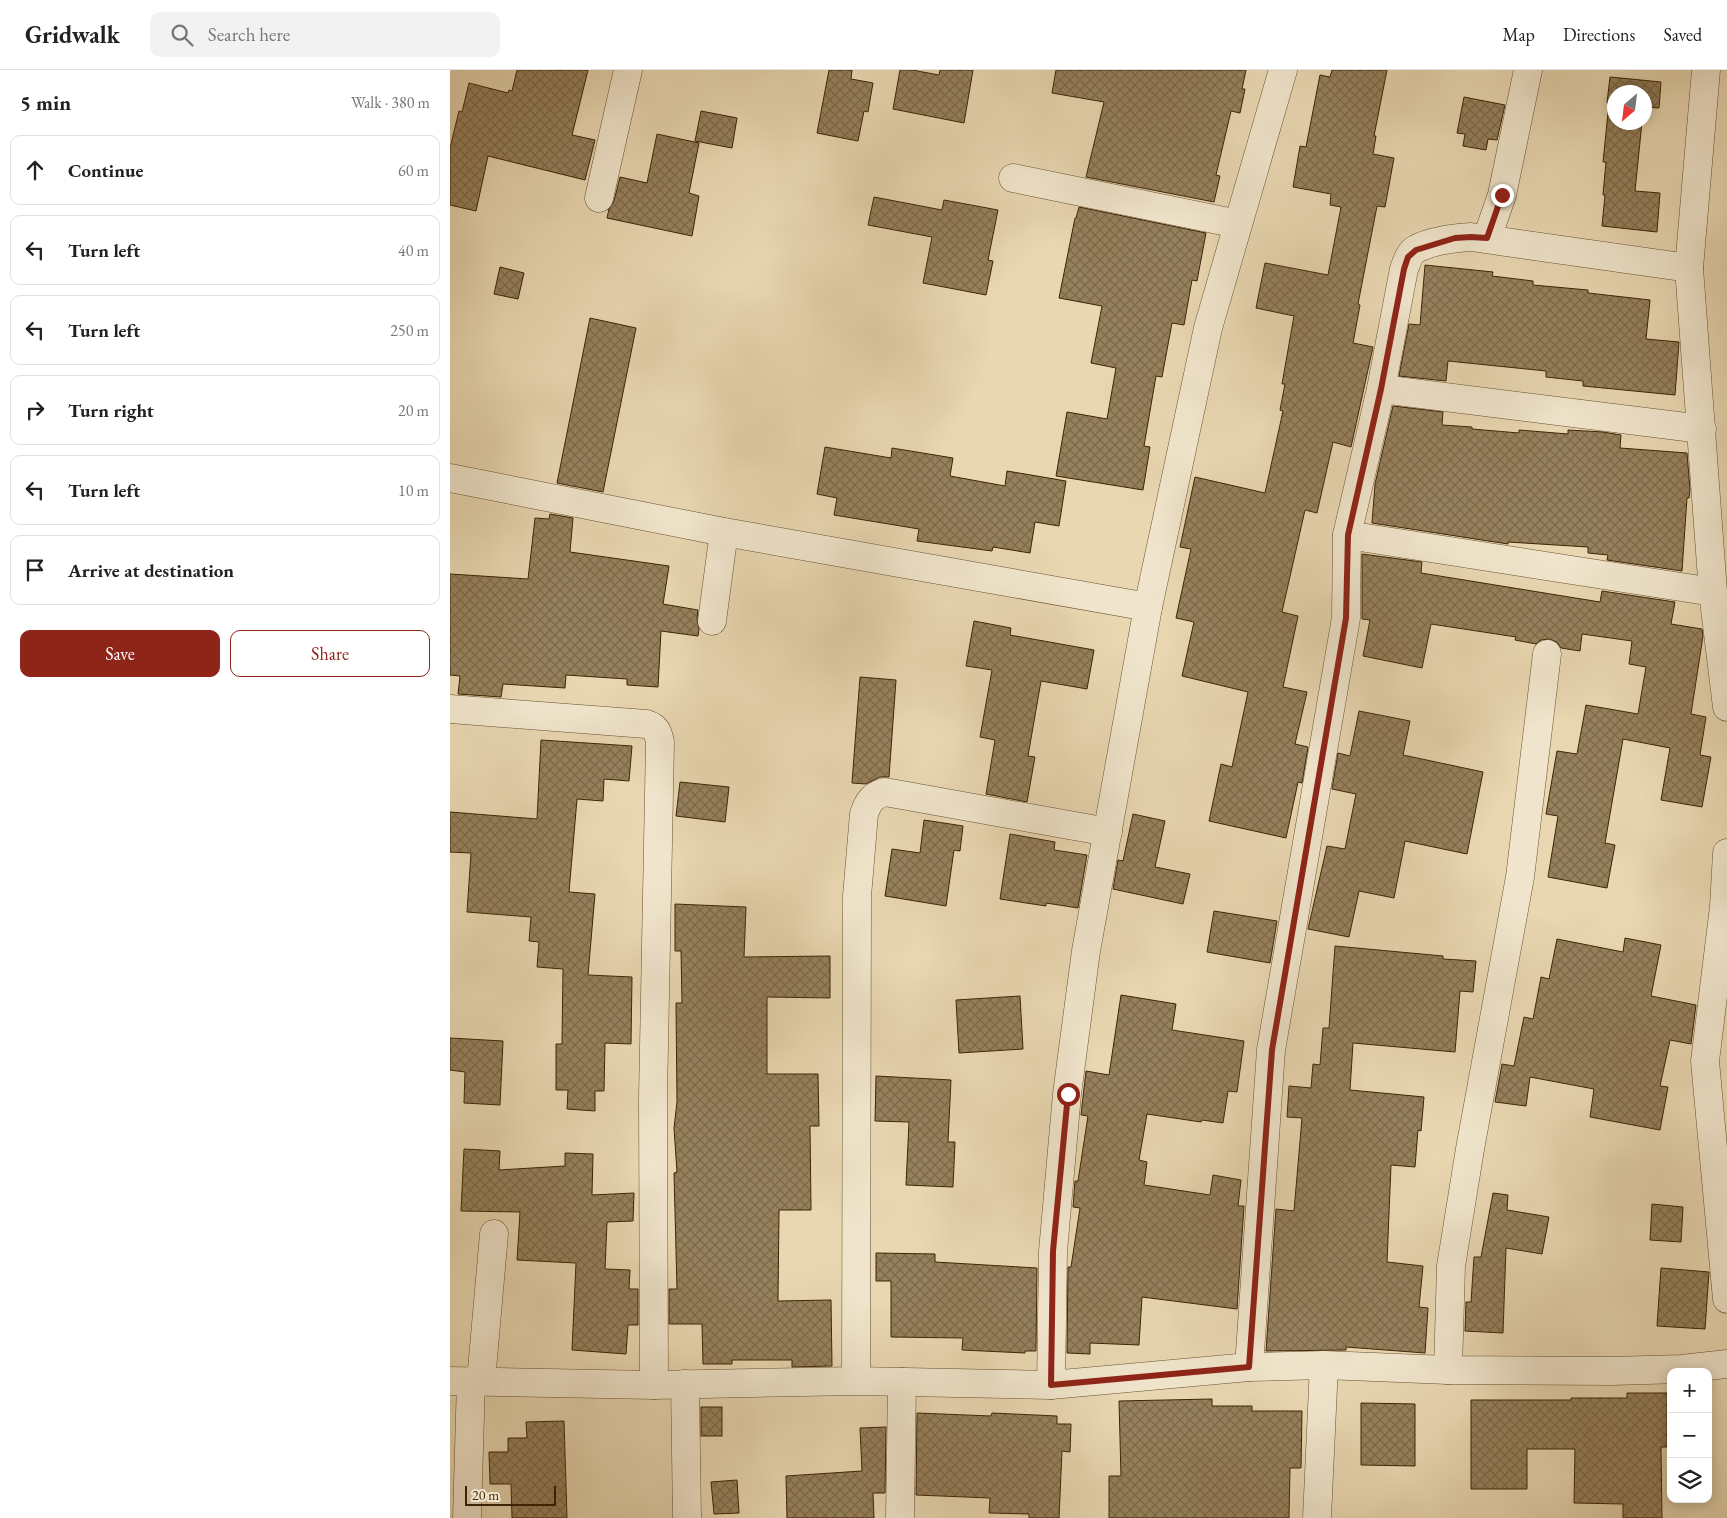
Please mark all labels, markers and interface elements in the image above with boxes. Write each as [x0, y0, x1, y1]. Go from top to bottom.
search box [150, 12, 500, 57]
text: Gridwalk [25, 19, 120, 50]
icon: search [168, 21, 196, 49]
text: Search here [208, 22, 290, 47]
text: Map [1503, 23, 1535, 46]
text: Directions [1563, 23, 1635, 46]
text: Saved [1663, 23, 1702, 46]
north arrow [1607, 85, 1652, 130]
text: 5 min [20, 89, 71, 116]
text: Walk · 380 m [351, 92, 430, 113]
icon: ahead [21, 156, 49, 184]
text: Continue [68, 158, 143, 183]
text: 60 m [398, 160, 429, 181]
route end [1491, 184, 1514, 207]
icon: left [21, 236, 49, 264]
text: Turn left [68, 238, 140, 263]
text: 40 m [398, 240, 429, 261]
icon: left [21, 316, 49, 344]
text: Turn left [68, 318, 140, 343]
text: 250 m [390, 320, 429, 341]
icon: right [21, 396, 49, 424]
text: Turn right [68, 398, 154, 423]
text: 20 m [398, 400, 429, 421]
icon: left [21, 476, 49, 504]
text: Turn left [68, 478, 140, 503]
text: 10 m [398, 480, 429, 501]
icon: arrive [21, 556, 49, 584]
text: Arrive at destination [68, 558, 234, 583]
button: Save [20, 630, 220, 677]
button: Share [230, 630, 430, 677]
route start [1057, 1083, 1080, 1106]
map controls [1667, 1368, 1712, 1503]
button: + [1667, 1368, 1712, 1413]
button: − [1667, 1413, 1712, 1458]
button: layers [1667, 1458, 1712, 1503]
scale bar [465, 1483, 556, 1506]
text: 20 m [472, 1486, 499, 1504]

